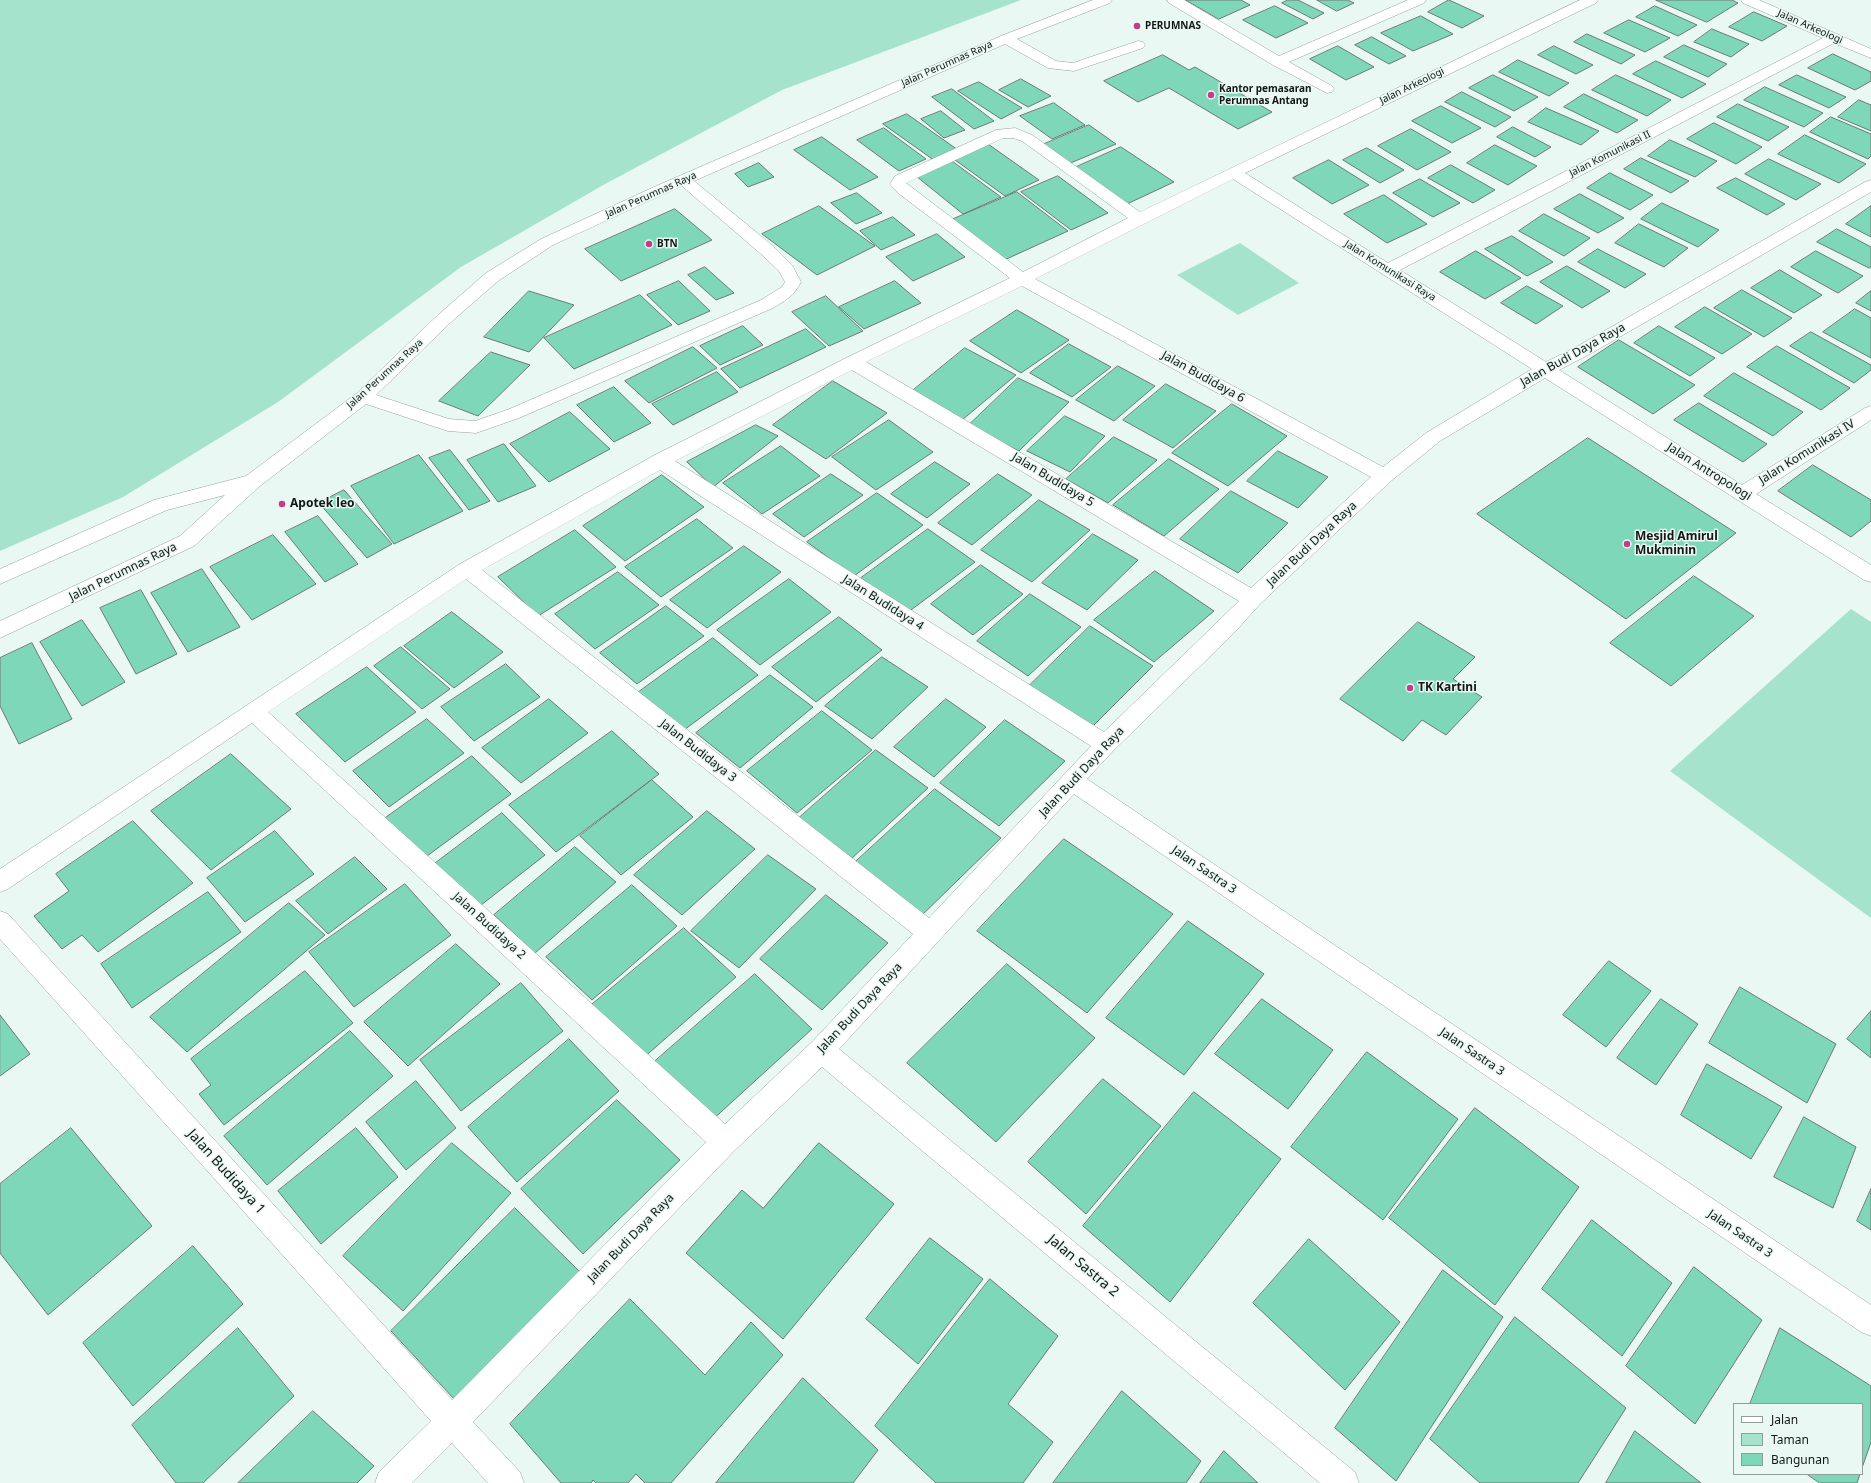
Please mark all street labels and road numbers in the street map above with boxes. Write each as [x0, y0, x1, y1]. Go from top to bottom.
street label: Jalan Arkeologi [1775, 7, 1845, 47]
street label: Jalan Perumnas Raya [900, 39, 994, 89]
street label: Jalan Arkeologi [1378, 65, 1446, 107]
street label: Jalan Komunikasi II [1567, 128, 1653, 180]
street label: Jalan Perumnas Raya [604, 170, 698, 220]
street label: Jalan Komunikasi Raya [1342, 238, 1438, 304]
street label: Jalan Budi Daya Raya [1518, 320, 1628, 390]
street label: Jalan Perumnas Raya [344, 337, 426, 411]
street label: Jalan Budidaya 6 [1159, 348, 1247, 406]
street label: Jalan Komunikasi IV [1756, 417, 1858, 487]
street label: Jalan Antropologi [1664, 440, 1754, 504]
street label: Jalan Budidaya 5 [1009, 450, 1097, 510]
street label: Jalan Budi Daya Raya [1264, 499, 1360, 589]
street label: Jalan Perumnas Raya [67, 540, 179, 604]
street label: Jalan Budidaya 4 [840, 572, 926, 634]
street label: Jalan Budidaya 3 [657, 717, 739, 785]
street label: Jalan Budi Daya Raya [1037, 724, 1127, 820]
street label: Jalan Sastra 3 [1169, 843, 1239, 897]
street label: Jalan Budidaya 2 [450, 890, 528, 962]
street label: Jalan Budi Daya Raya [815, 960, 905, 1056]
street label: Jalan Sastra 3 [1437, 1025, 1507, 1079]
street label: Jalan Budidaya 1 [183, 1126, 269, 1218]
street label: Jalan Budi Daya Raya [585, 1191, 677, 1285]
street label: Jalan Sastra 3 [1705, 1207, 1775, 1261]
street label: Jalan Sastra 2 [1044, 1231, 1122, 1301]

